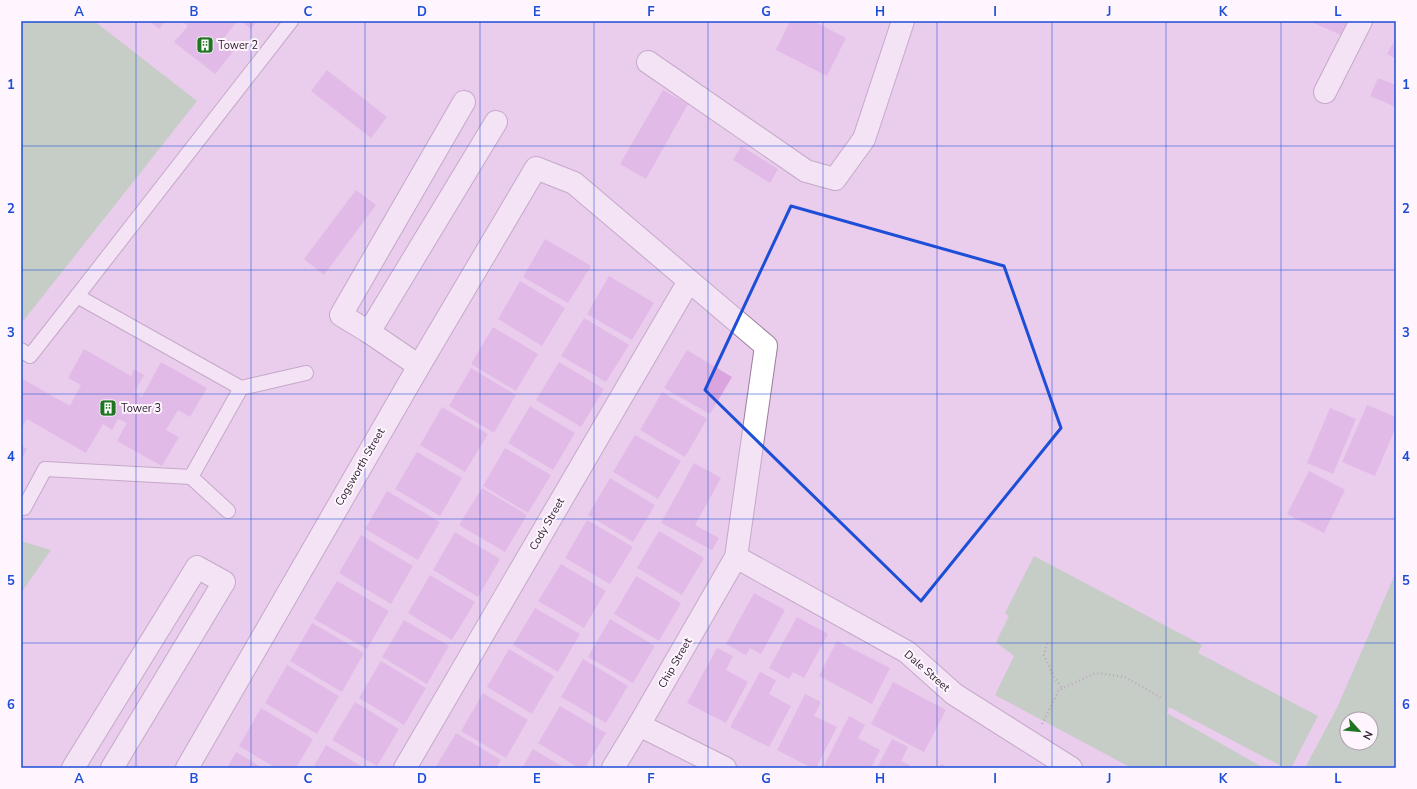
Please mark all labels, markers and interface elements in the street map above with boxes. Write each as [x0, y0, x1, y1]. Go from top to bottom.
text: A [74, 3, 84, 21]
text: B [190, 3, 199, 21]
text: C [304, 3, 313, 21]
text: D [417, 3, 427, 21]
text: E [533, 3, 541, 21]
text: F [647, 3, 655, 21]
text: G [761, 3, 771, 21]
text: H [875, 3, 885, 21]
text: I [993, 3, 997, 21]
text: J [1106, 3, 1111, 21]
text: K [1219, 3, 1228, 21]
text: L [1334, 3, 1342, 21]
building icon: Tower 2 [195, 35, 215, 55]
place label: Tower 2 [218, 38, 258, 53]
text: 1 [7, 76, 15, 94]
text: 1 [1402, 76, 1410, 94]
text: 2 [7, 200, 15, 218]
text: 2 [1402, 200, 1410, 218]
text: 3 [7, 324, 15, 342]
text: 3 [1402, 324, 1410, 342]
building icon: Tower 3 [98, 398, 118, 418]
place label: Tower 3 [121, 401, 161, 416]
street label: Cogsworth Street [332, 425, 388, 509]
text: 4 [7, 448, 15, 466]
text: 4 [1402, 448, 1410, 466]
street label: Cody Street [526, 495, 568, 553]
text: 5 [7, 572, 15, 590]
text: 5 [1402, 572, 1410, 590]
street label: Chip Street [655, 635, 695, 691]
street label: Dale Street [901, 647, 953, 695]
text: 6 [7, 696, 15, 714]
text: 6 [1402, 696, 1410, 714]
north arrow [1339, 711, 1379, 751]
text: N [1359, 728, 1376, 742]
text: A [74, 770, 84, 788]
text: B [190, 770, 199, 788]
text: C [304, 770, 313, 788]
text: D [417, 770, 427, 788]
text: E [533, 770, 541, 788]
text: F [647, 770, 655, 788]
text: G [761, 770, 771, 788]
text: H [875, 770, 885, 788]
text: I [993, 770, 997, 788]
text: J [1106, 770, 1111, 788]
text: K [1219, 770, 1228, 788]
text: L [1334, 770, 1342, 788]

